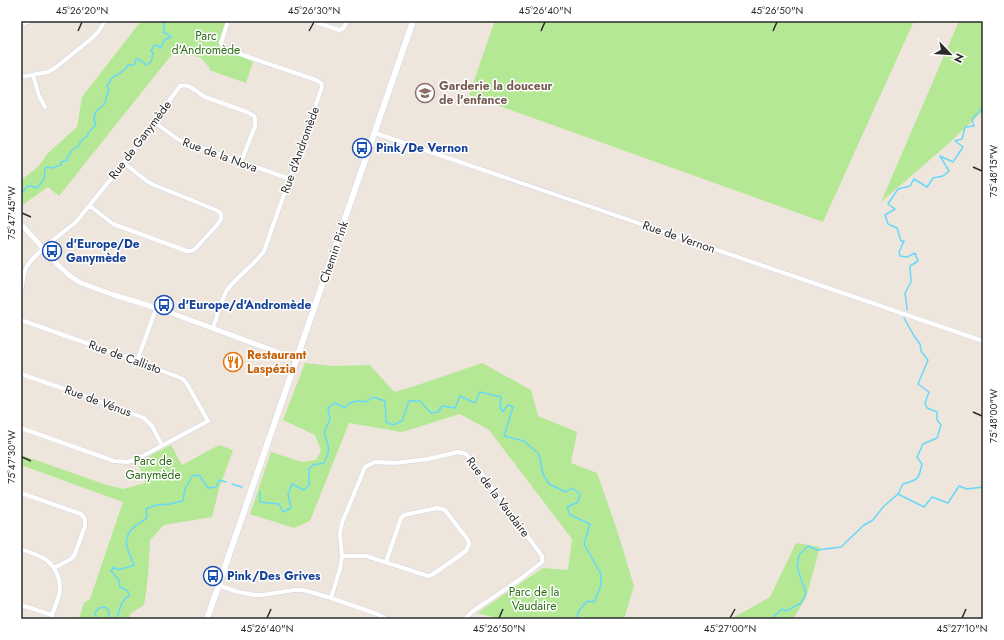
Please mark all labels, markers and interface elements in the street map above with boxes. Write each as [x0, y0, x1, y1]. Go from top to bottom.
text: 45°26'20"N [56, 3, 108, 18]
text: 45°26'30"N [288, 3, 340, 18]
text: 45°26'40"N [519, 3, 571, 18]
text: 45°26'50"N [751, 3, 803, 18]
park label: Parc d'Andromède [172, 27, 240, 59]
north arrow [930, 34, 970, 74]
text: N [950, 51, 968, 66]
place label: Garderie la douceur de l'enfance [439, 77, 553, 109]
school or university icon: Garderie la douceur de l'enfance [414, 82, 436, 104]
street label: Rue de Ganymède [104, 97, 176, 183]
street label: Rue d'Andromède [276, 104, 324, 196]
street label: Rue de la Nova [180, 133, 260, 177]
bus stop icon: Pink/De Vernon [351, 137, 373, 159]
place label: Pink/De Vernon [376, 139, 468, 157]
text: 75°48'15"W [986, 145, 1001, 197]
text: 75°47'45"W [4, 186, 19, 240]
street label: Rue de Vernon [640, 216, 718, 258]
street label: Chemin Pink [315, 218, 353, 285]
place label: d'Europe/De Ganymède [66, 235, 140, 267]
bus stop icon: d'Europe/De Ganymède [41, 240, 63, 262]
bus stop icon: d'Europe/d'Andromède [153, 294, 175, 316]
place label: d'Europe/d'Andromède [178, 296, 311, 314]
street label: Rue de Callisto [86, 335, 164, 379]
place label: Restaurant Laspézia [247, 346, 307, 378]
restaurant icon: Restaurant Laspézia [222, 351, 244, 373]
street label: Rue de Vénus [62, 381, 134, 421]
text: 75°48'00"W [986, 389, 1001, 443]
text: 75°47'30"W [4, 430, 19, 484]
park label: Parc de Ganymède [125, 452, 181, 484]
street label: Rue de la Vaudaire [462, 453, 534, 541]
bus stop icon: Pink/Des Grives [202, 565, 224, 587]
place label: Pink/Des Grives [227, 567, 321, 585]
park label: Parc de la Vaudaire [509, 583, 559, 615]
text: 45°26'40"N [241, 621, 293, 636]
text: 45°26'50"N [473, 621, 525, 636]
text: 45°27'00"N [704, 621, 756, 636]
text: 45°27'10"N [937, 621, 987, 636]

